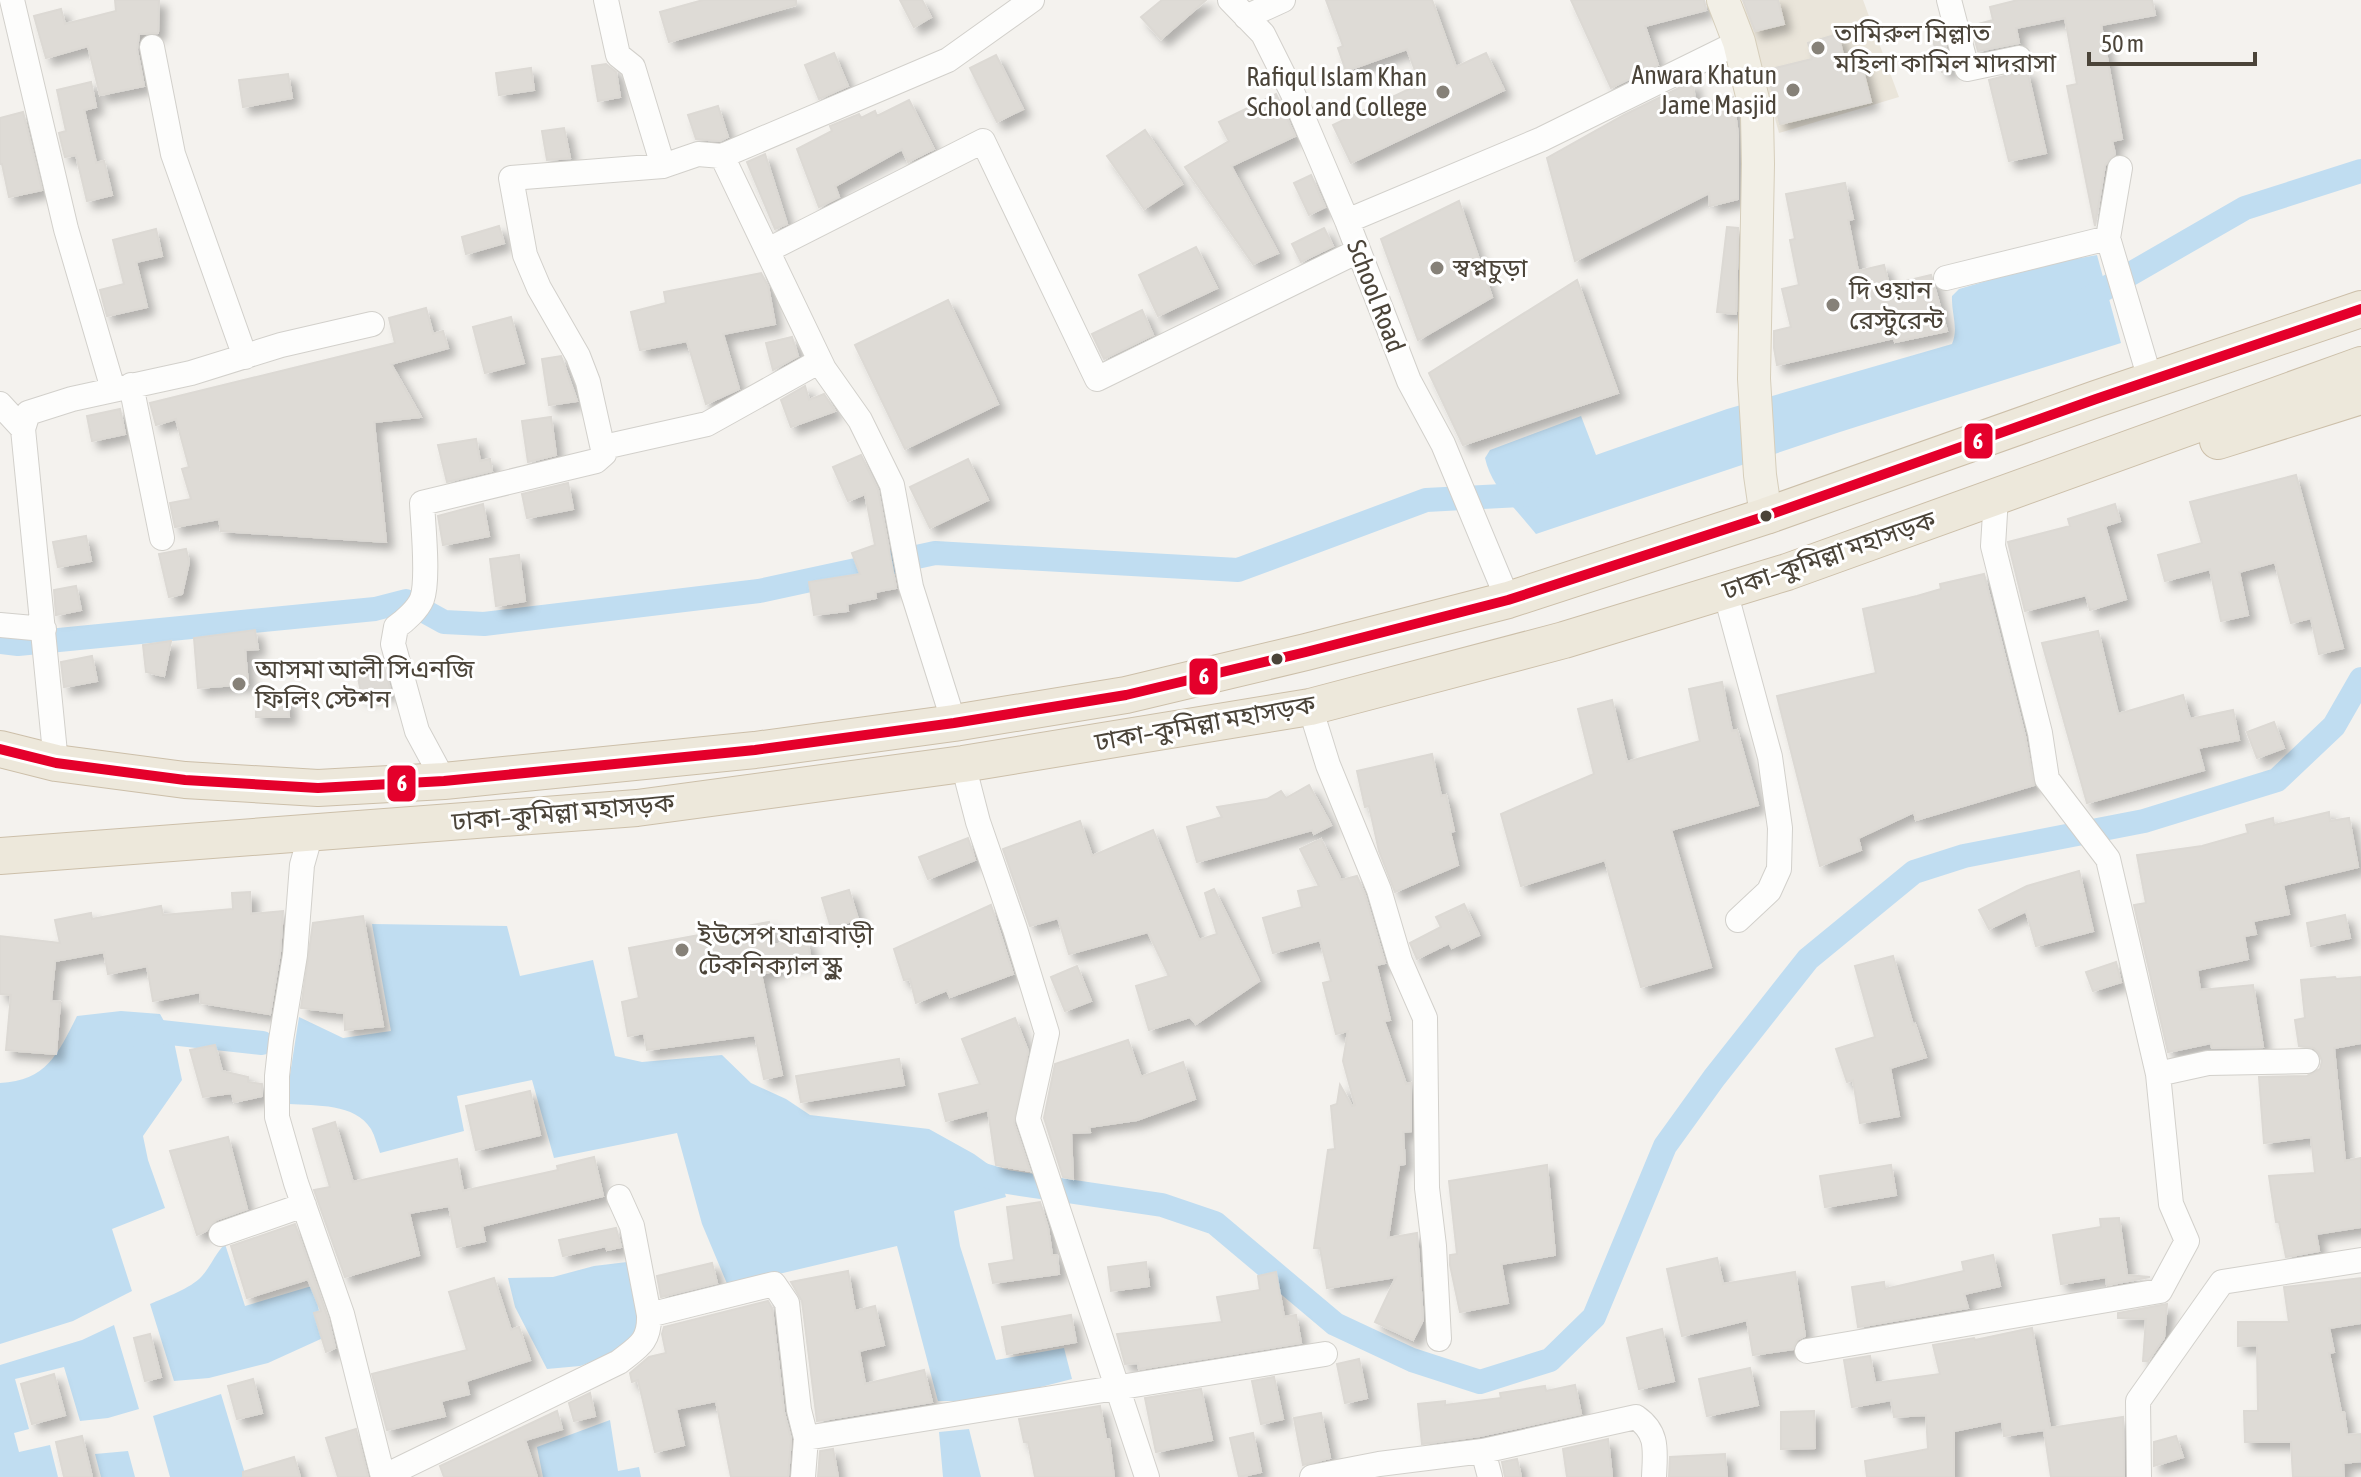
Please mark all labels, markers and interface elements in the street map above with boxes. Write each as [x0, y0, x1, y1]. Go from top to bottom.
scale bar [2089, 16, 2255, 66]
place label: তামিরুল মিল্লাত মহিলা কামিল মাদরাসা [1833, 18, 2057, 78]
text: 50 m [2101, 30, 2144, 57]
marker: তামিরুল মিল্লাত মহিলা কামিল মাদরাসা [1809, 39, 1827, 57]
place label: Anwara Khatun Jame Masjid [1631, 60, 1777, 120]
place label: Rafiqul Islam Khan School and College [1246, 62, 1427, 122]
marker: Anwara Khatun Jame Masjid [1784, 81, 1802, 99]
marker: Rafiqul Islam Khan School and College [1434, 83, 1452, 101]
street label: School Road [1341, 236, 1411, 356]
place label: স্বপ্নচুড়া [1452, 253, 1528, 284]
marker: স্বপ্নচুড়া [1428, 259, 1446, 277]
place label: দি ওয়ান রেস্টুরেন্ট [1848, 275, 1945, 336]
marker: দি ওয়ান রেস্টুরেন্ট [1824, 296, 1842, 314]
line badge: 6 [1963, 422, 1994, 460]
text: 6 [1973, 428, 1983, 454]
street label: ঢাকা–কুমিল্লা মহাসড়ক [1718, 504, 1940, 606]
unlabelled marker [1758, 508, 1774, 524]
unlabelled marker [1269, 651, 1285, 667]
place label: আসমা আলী সিএনজি ফিলিং স্টেশন [254, 654, 475, 714]
line badge: 6 [1188, 657, 1219, 696]
text: 6 [1199, 663, 1209, 689]
marker: আসমা আলী সিএনজি ফিলিং স্টেশন [230, 675, 248, 693]
street label: ঢাকা–কুমিল্লা মহাসড়ক [1091, 689, 1319, 757]
line badge: 6 [386, 764, 417, 803]
text: 6 [397, 770, 407, 796]
street label: ঢাকা–কুমিল্লা মহাসড়ক [449, 787, 677, 837]
place label: ইউসেপ যাত্রাবাড়ী টেকনিক্যাল স্কুল [697, 920, 874, 981]
marker: ইউসেপ যাত্রাবাড়ী টেকনিক্যাল স্কুল [673, 941, 691, 959]

